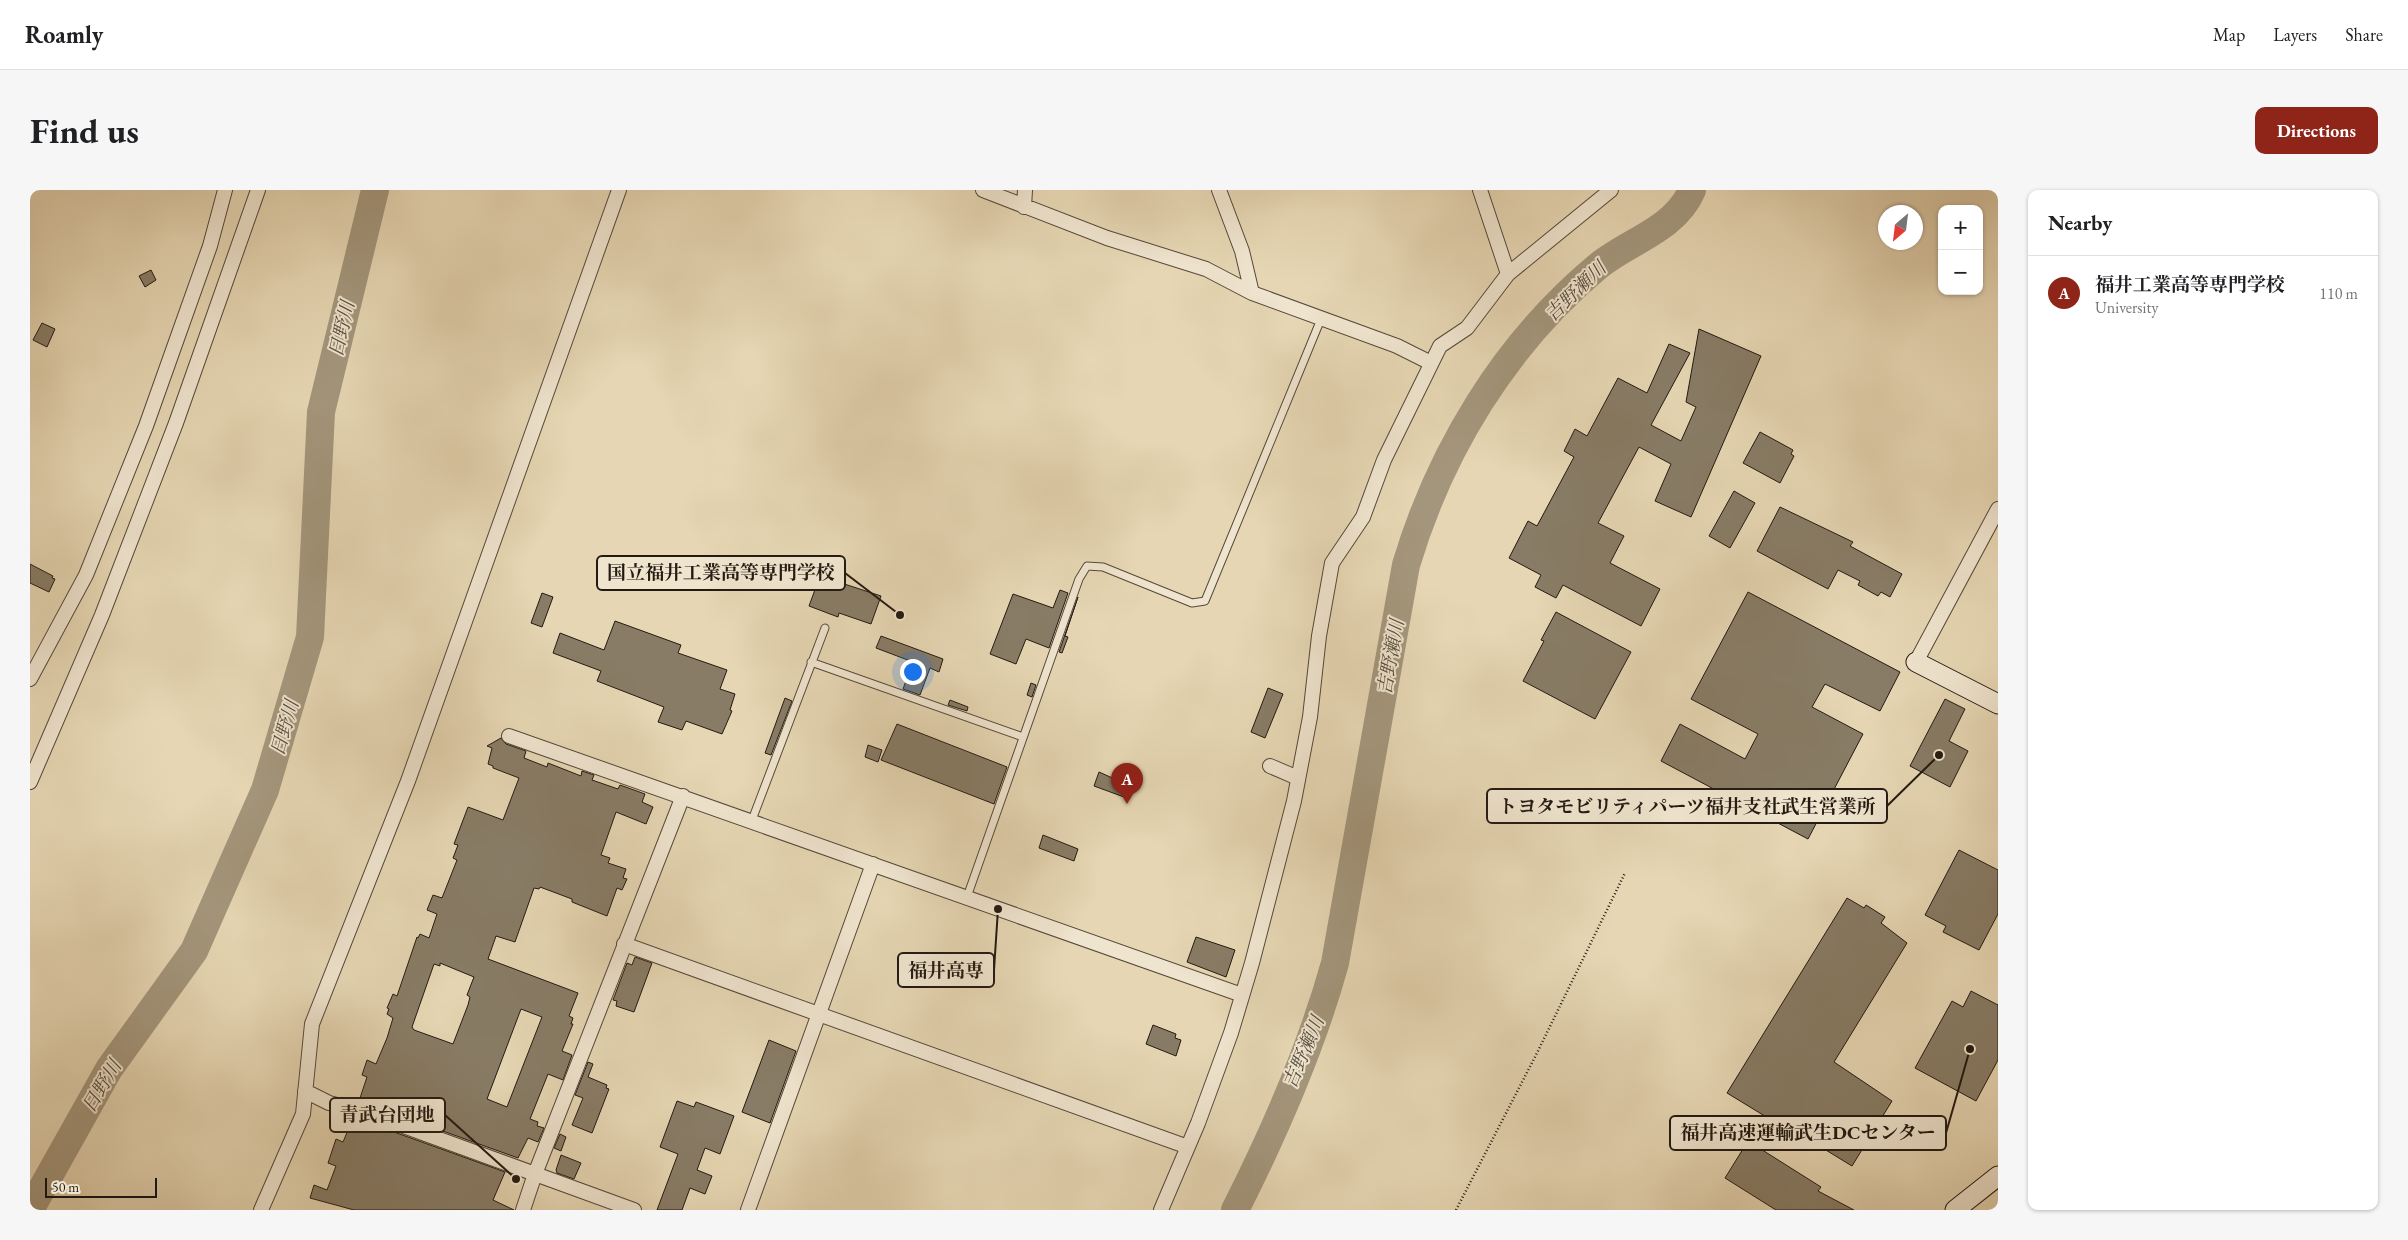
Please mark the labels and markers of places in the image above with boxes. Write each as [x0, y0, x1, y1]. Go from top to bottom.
callout: 国立福井工業高等専門学校 [597, 556, 845, 590]
pin: A [1111, 763, 1143, 804]
callout: トヨタモビリティパーツ福井支社武生営業所 [1487, 789, 1887, 823]
callout: 福井高専 [898, 953, 994, 987]
callout: 青武台団地 [330, 1098, 445, 1132]
callout: 福井高速運輸武生DCセンター [1670, 1116, 1946, 1150]

